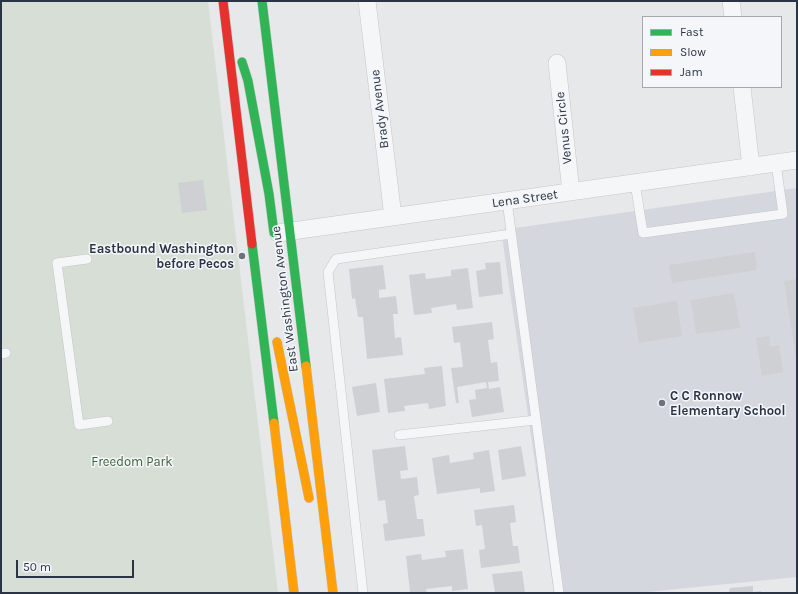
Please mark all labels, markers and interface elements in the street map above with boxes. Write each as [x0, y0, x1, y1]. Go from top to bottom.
legend [642, 16, 782, 88]
text: Fast [680, 25, 703, 39]
text: Slow [680, 45, 706, 59]
text: Jam [680, 65, 703, 79]
street label: Brady Avenue [367, 69, 393, 149]
street label: Venus Circle [552, 91, 576, 165]
street label: Lena Street [491, 187, 559, 211]
street label: East Washington Avenue [268, 225, 302, 373]
place label: Eastbound Washington before Pecos [89, 241, 234, 272]
marker: Eastbound Washington before Pecos [237, 251, 247, 261]
place label: C C Ronnow Elementary School [670, 388, 785, 419]
marker: C C Ronnow Elementary School [657, 398, 667, 408]
park label: Freedom Park [91, 454, 173, 470]
scale bar [18, 552, 136, 578]
text: 50 m [23, 560, 51, 574]

